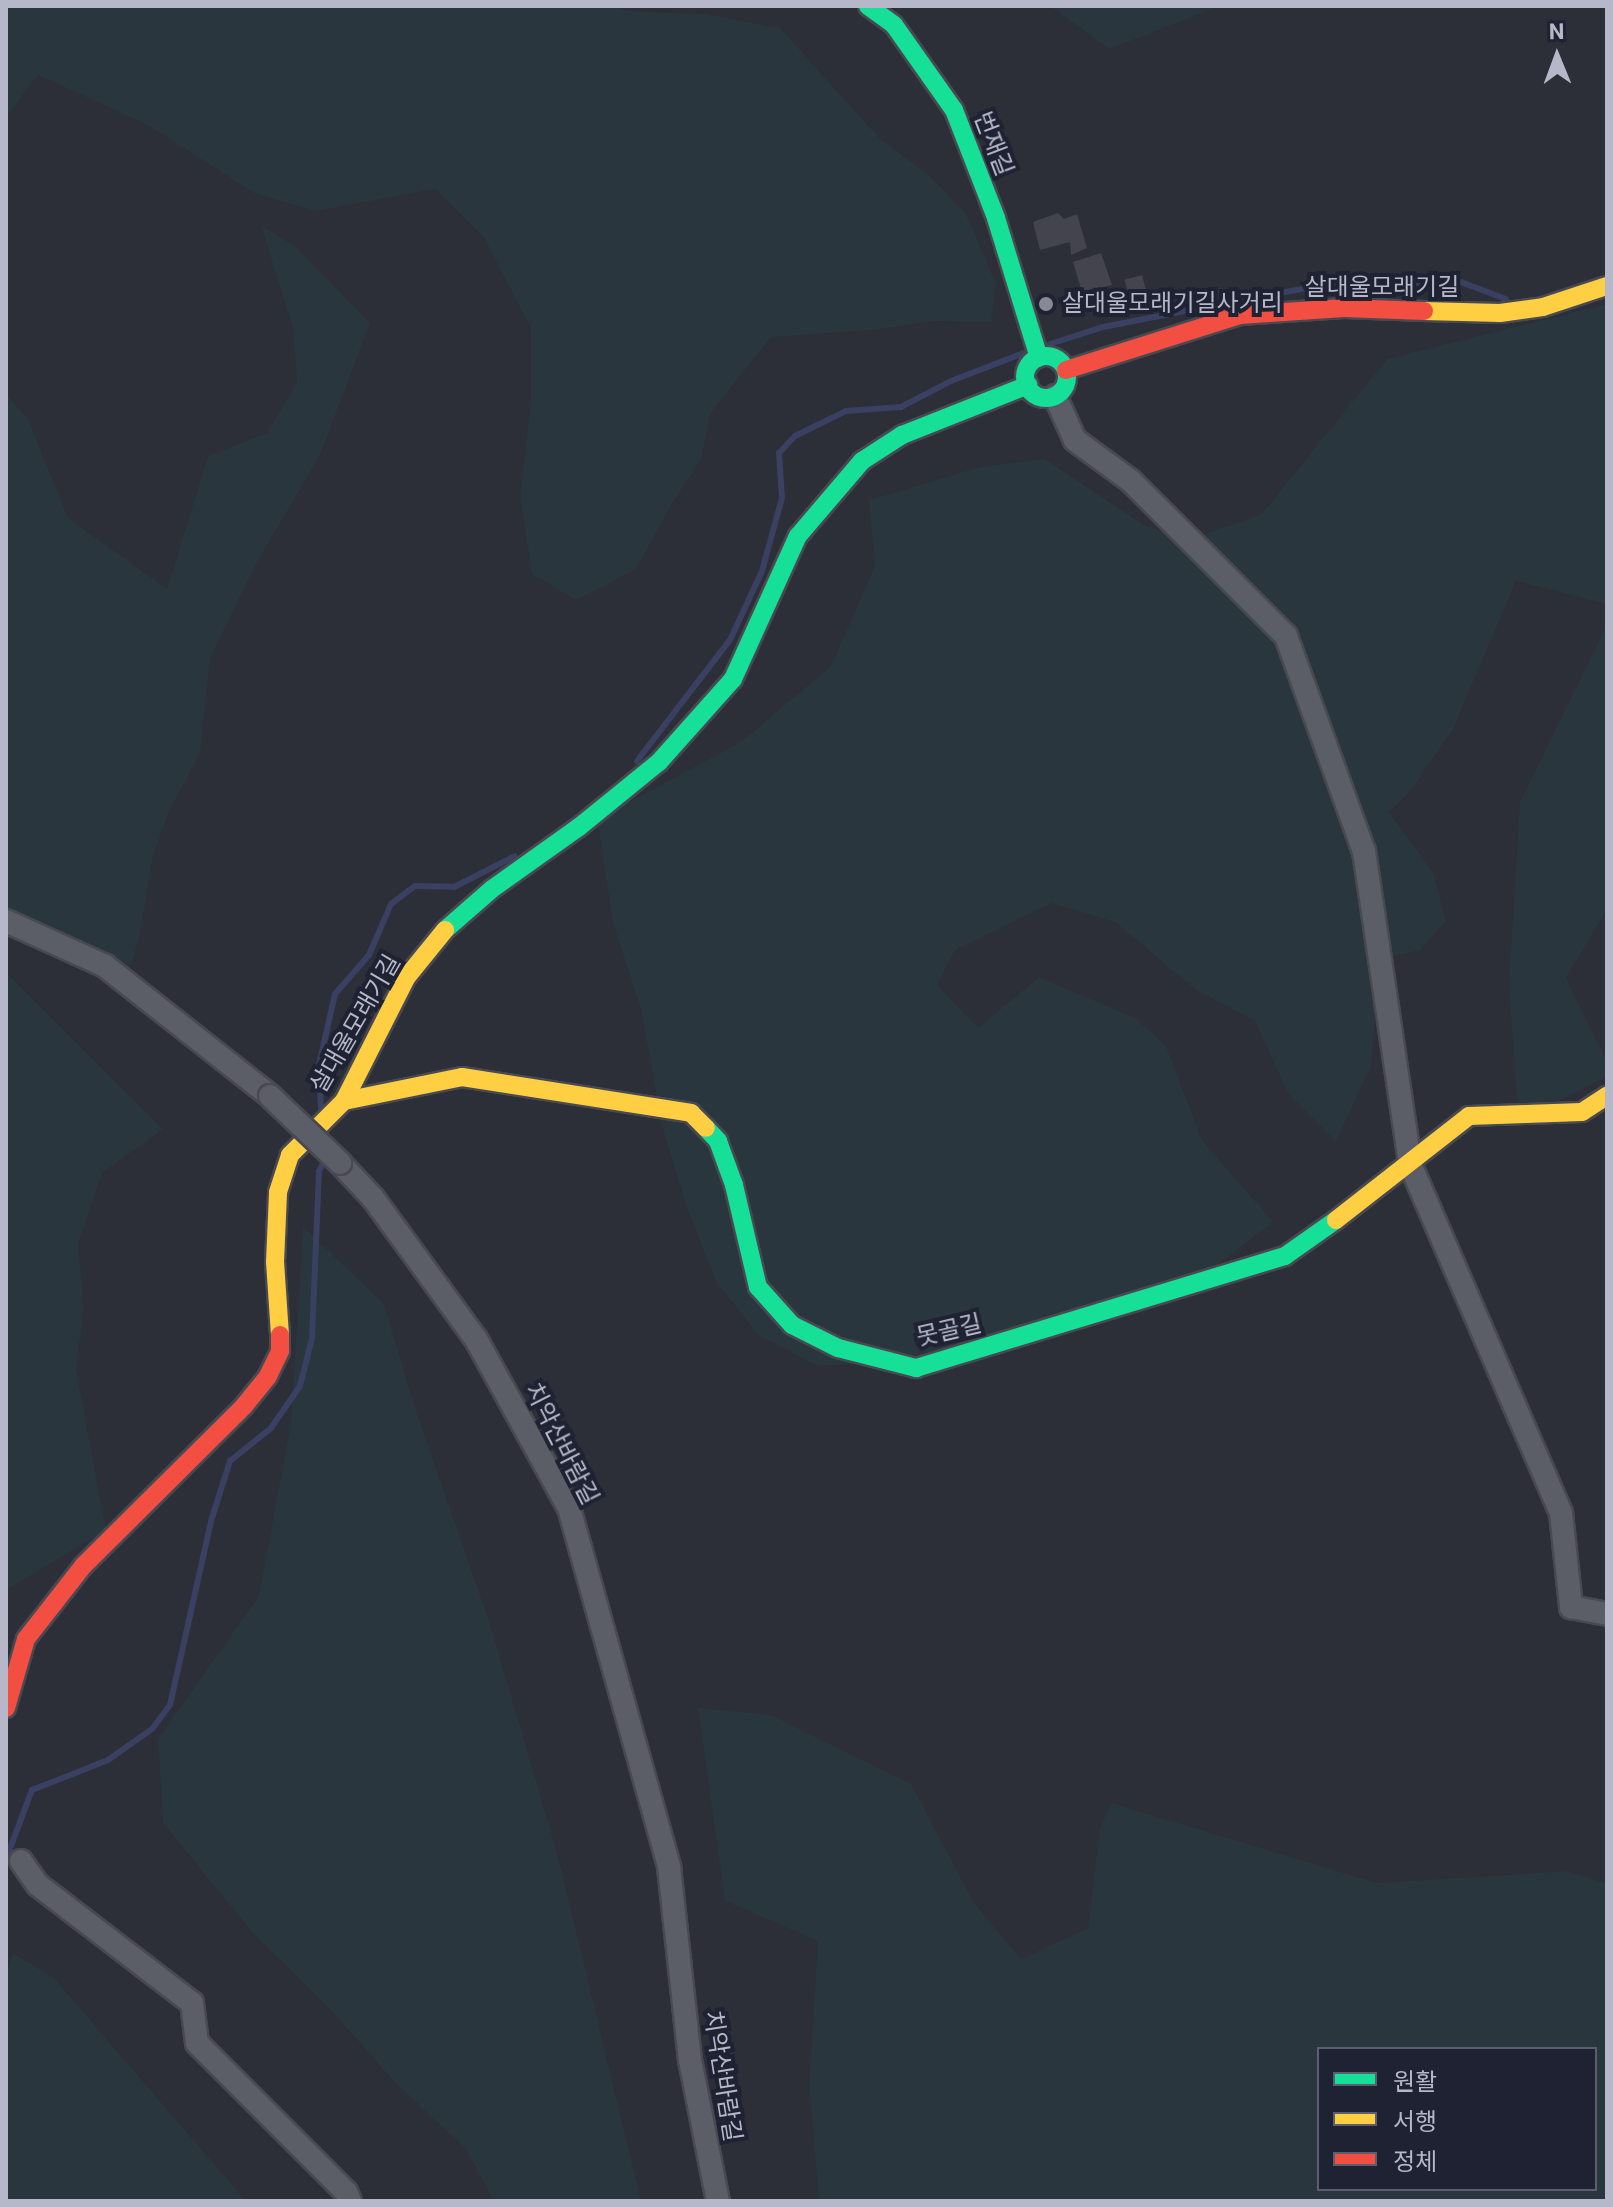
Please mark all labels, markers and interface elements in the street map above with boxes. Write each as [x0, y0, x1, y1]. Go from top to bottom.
north arrow [1517, 16, 1597, 96]
text: N [1549, 19, 1565, 44]
street label: 번재길 [968, 108, 1018, 180]
street label: 살대울모래기길 [1305, 274, 1459, 302]
place label: 살대울모래기길사거리 [1062, 290, 1283, 318]
marker: 살대울모래기길사거리 [1037, 295, 1055, 313]
street label: 살대울모래기길 [305, 950, 407, 1098]
street label: 못골길 [913, 1310, 985, 1352]
street label: 치악산바람길 [518, 1378, 604, 1510]
street label: 치악산바람길 [697, 2008, 747, 2144]
legend [1317, 2047, 1597, 2191]
text: 원활 [1393, 2068, 1437, 2096]
text: 서행 [1393, 2108, 1437, 2136]
text: 정체 [1393, 2148, 1437, 2176]

